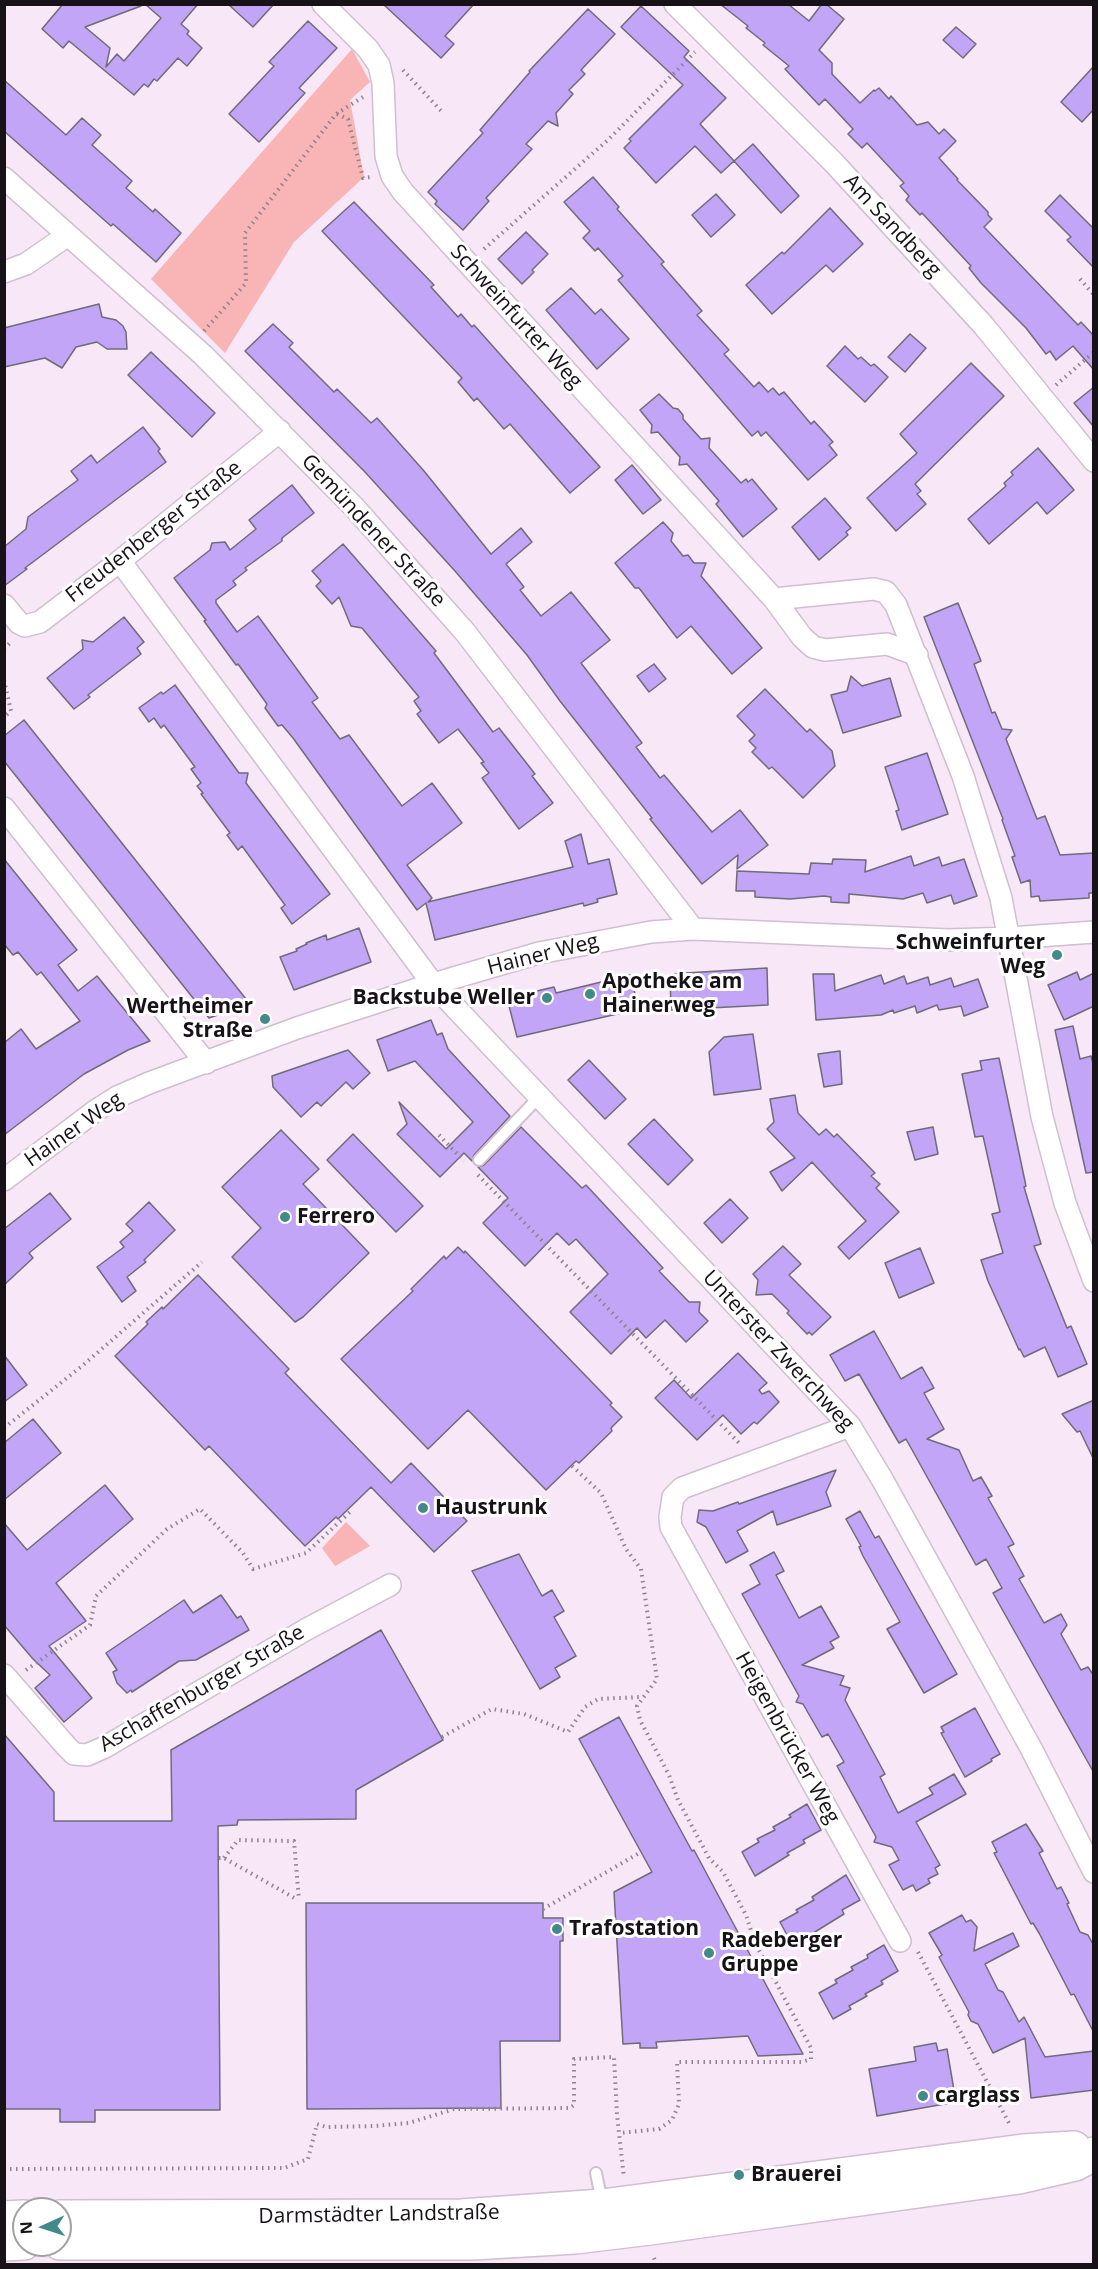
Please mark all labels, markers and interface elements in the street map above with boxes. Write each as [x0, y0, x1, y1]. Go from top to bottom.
street label: Am Sandberg [838, 169, 946, 283]
street label: Schweinfurter Weg [445, 240, 587, 394]
street label: Gemündener Straße [296, 449, 450, 613]
street label: Freudenberger Straße [61, 456, 247, 608]
street label: Hainer Weg [485, 929, 601, 981]
place label: Schweinfurter Weg [896, 930, 1045, 980]
marker: Schweinfurter Weg [1050, 948, 1064, 962]
place label: Apotheke am Hainerweg [602, 969, 742, 1019]
place label: Backstube Weller [352, 985, 535, 1011]
marker: Apotheke am Hainerweg [583, 987, 597, 1001]
marker: Backstube Weller [540, 991, 554, 1005]
place label: Wertheimer Straße [126, 994, 253, 1044]
marker: Wertheimer Straße [258, 1012, 272, 1026]
street label: Hainer Weg [20, 1087, 128, 1173]
place label: Ferrero [297, 1204, 375, 1230]
marker: Ferrero [278, 1210, 292, 1224]
street label: Unterster Zwerchweg [697, 1265, 859, 1437]
place label: Haustrunk [435, 1495, 547, 1521]
marker: Haustrunk [416, 1501, 430, 1515]
street label: Aschaffenburger Straße [95, 1620, 309, 1758]
street label: Heigenbrücker Weg [729, 1648, 845, 1828]
place label: Trafostation [569, 1916, 699, 1942]
marker: Trafostation [550, 1922, 564, 1936]
place label: Radeberger Gruppe [721, 1928, 842, 1978]
marker: Radeberger Gruppe [702, 1946, 716, 1960]
place label: carglass [935, 2083, 1020, 2109]
marker: carglass [916, 2089, 930, 2103]
place label: Brauerei [751, 2162, 842, 2188]
marker: Brauerei [732, 2168, 746, 2182]
north arrow [12, 2197, 72, 2257]
street label: Darmstädter Landstraße [258, 2200, 500, 2230]
text: N [15, 2221, 37, 2235]

